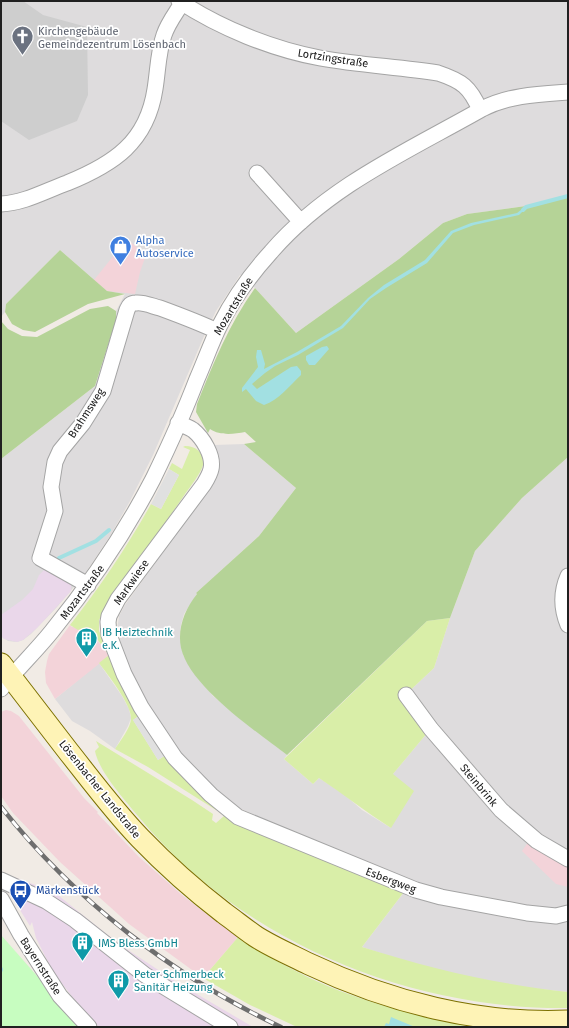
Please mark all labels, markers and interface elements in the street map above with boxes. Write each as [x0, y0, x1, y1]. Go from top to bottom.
church icon: Kirchengebäude Gemeindezentrum Lösenbach [10, 24, 36, 57]
place label: Kirchengebäude Gemeindezentrum Lösenbach [38, 25, 186, 51]
street label: Lortzingstraße [297, 46, 369, 70]
shop icon: Alpha Autoservice [108, 233, 134, 266]
place label: Alpha Autoservice [136, 234, 194, 260]
street label: Mozartstraße [211, 275, 256, 338]
street label: Brahmsweg [65, 386, 108, 441]
street label: Markwiese [111, 557, 152, 608]
street label: Mozartstraße [58, 562, 107, 622]
building icon: IB Heiztechnik e.K. [74, 625, 100, 658]
place label: IB Heiztechnik e.K. [102, 626, 173, 652]
street label: Lösenbacher Landstraße [56, 738, 143, 841]
street label: Steinbrink [457, 761, 500, 809]
street label: Esbergweg [364, 865, 418, 896]
bus stop icon: Märkenstück [7, 877, 33, 910]
place label: Märkenstück [36, 884, 100, 897]
building icon: IMS Bless GmbH [70, 930, 96, 963]
street label: Bayernstraße [17, 935, 64, 998]
place label: IMS Bless GmbH [98, 937, 178, 950]
building icon: Peter Schmerbeck Sanitär Heizung [106, 967, 132, 1000]
place label: Peter Schmerbeck Sanitär Heizung [134, 968, 224, 994]

